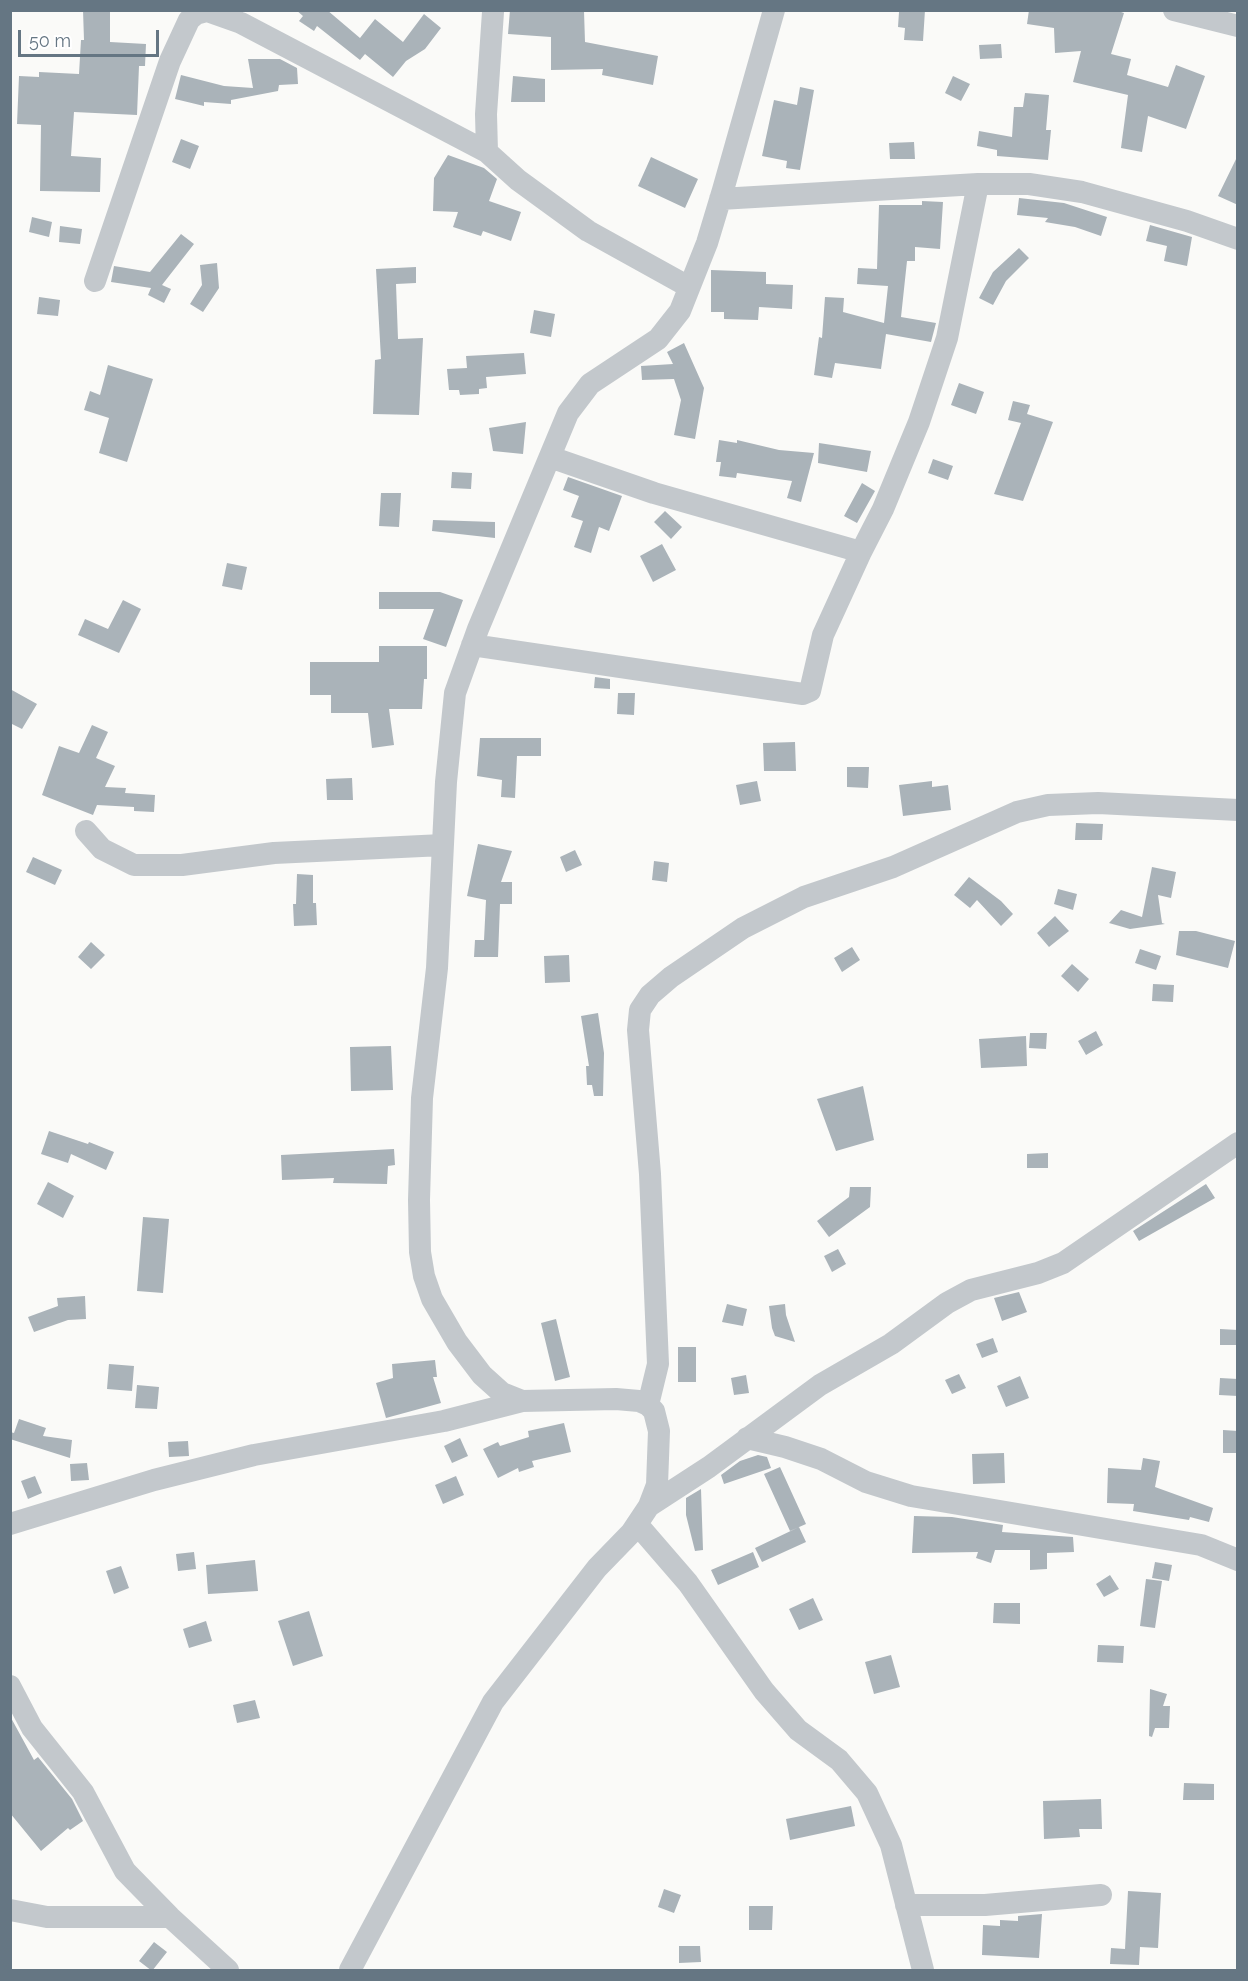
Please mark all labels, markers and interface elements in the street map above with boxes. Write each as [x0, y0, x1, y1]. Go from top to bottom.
scale bar [21, 18, 162, 56]
text: 50 m [29, 30, 71, 51]

